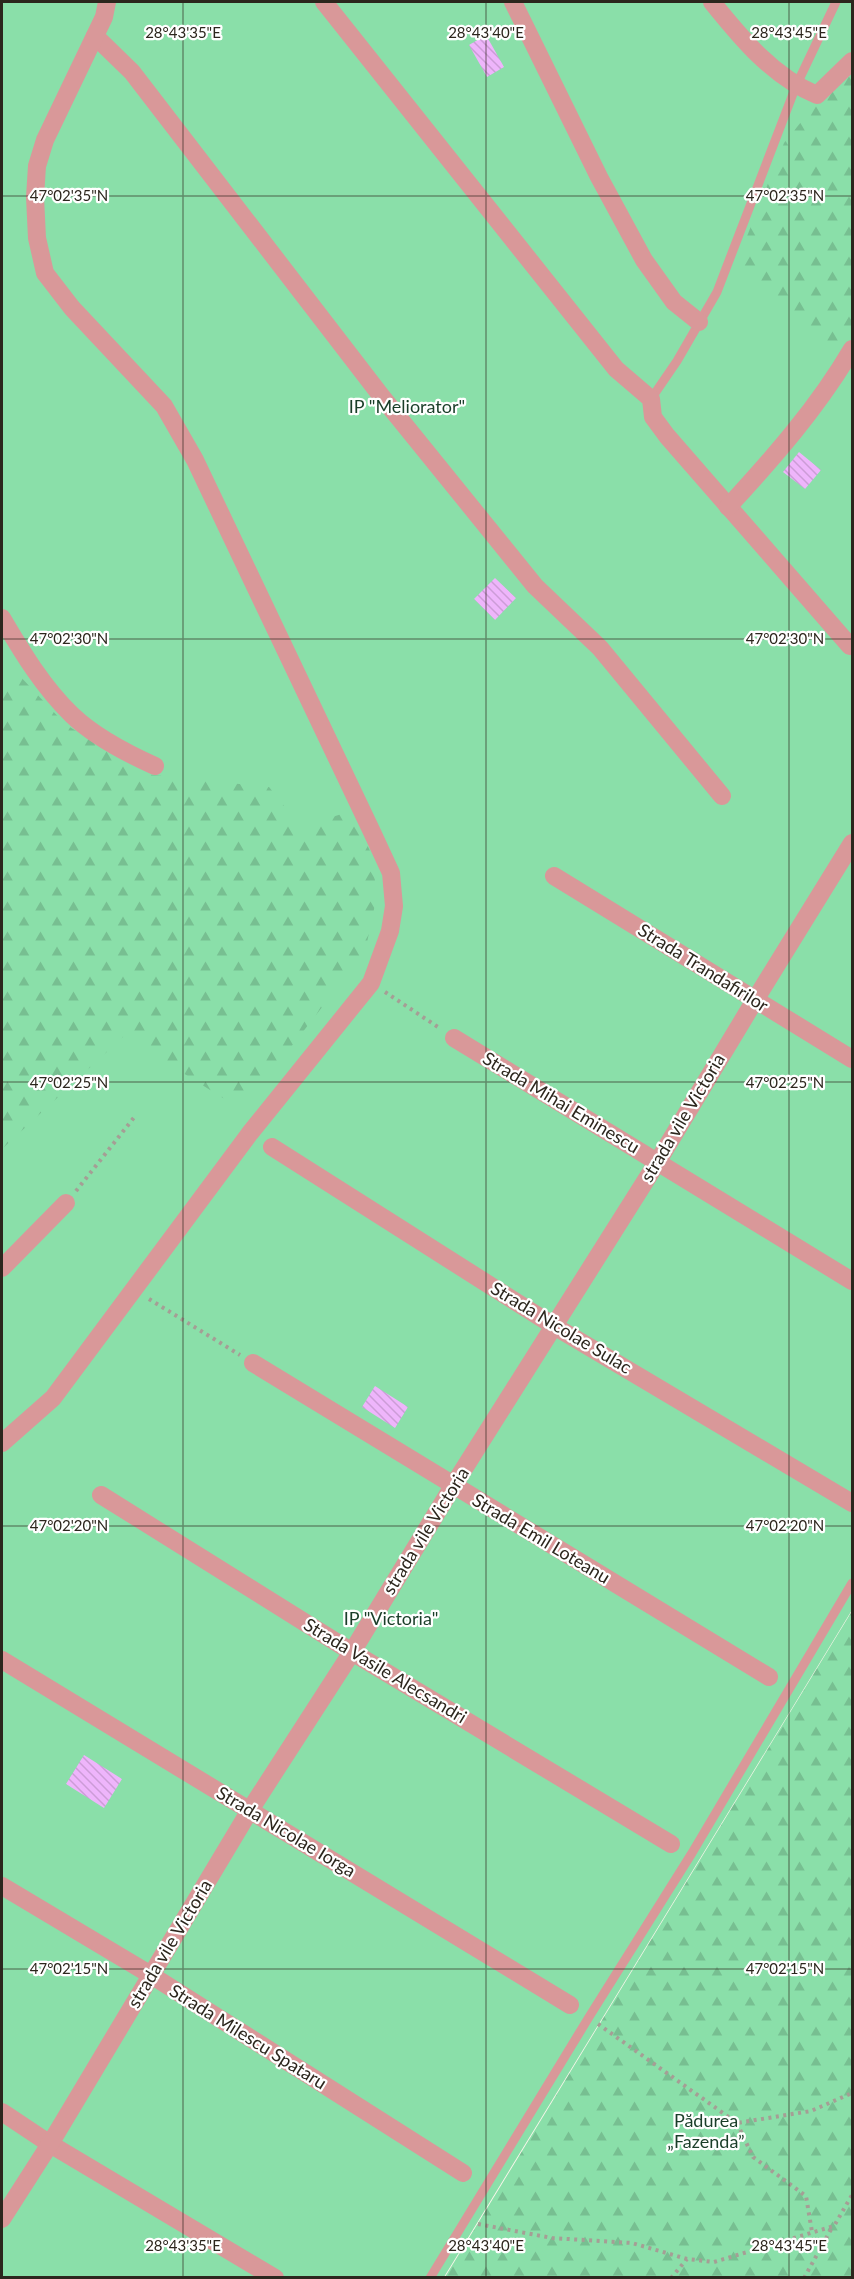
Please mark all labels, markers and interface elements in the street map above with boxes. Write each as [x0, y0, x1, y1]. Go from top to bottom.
text: 28°43'35"E [145, 23, 221, 41]
text: 28°43'40"E [448, 23, 524, 41]
text: 28°43'45"E [751, 23, 827, 41]
text: 47°02'35"N [30, 186, 108, 204]
text: 47°02'35"N [746, 186, 824, 204]
park label: IP "Meliorator" [349, 395, 465, 417]
text: 47°02'30"N [30, 629, 108, 647]
text: 47°02'30"N [746, 629, 824, 647]
street label: Strada Trandafirilor [634, 918, 773, 1016]
street label: Strada Mihai Eminescu [479, 1047, 644, 1158]
street label: strada vile Victoria [635, 1049, 729, 1186]
text: 47°02'25"N [30, 1073, 108, 1091]
text: 47°02'25"N [746, 1073, 824, 1091]
street label: Strada Nicolae Sulac [487, 1276, 636, 1378]
street label: strada vile Victoria [377, 1463, 473, 1598]
street label: Strada Emil Loteanu [469, 1488, 614, 1588]
text: 47°02'20"N [30, 1516, 108, 1534]
text: 47°02'20"N [746, 1516, 824, 1534]
park label: IP "Victoria" [344, 1607, 438, 1629]
street label: Strada Vasile Alecsandri [300, 1613, 471, 1727]
street label: Strada Nicolae Iorga [213, 1781, 360, 1881]
street label: strada vile Victoria [122, 1875, 216, 2012]
text: 47°02'15"N [30, 1959, 108, 1977]
text: 47°02'15"N [746, 1959, 824, 1977]
street label: Strada Milescu Spataru [166, 1979, 331, 2093]
park label: Pădurea „Fazenda” [667, 2109, 745, 2152]
text: 28°43'35"E [145, 2236, 221, 2254]
text: 28°43'40"E [448, 2236, 524, 2254]
text: 28°43'45"E [751, 2236, 827, 2254]

